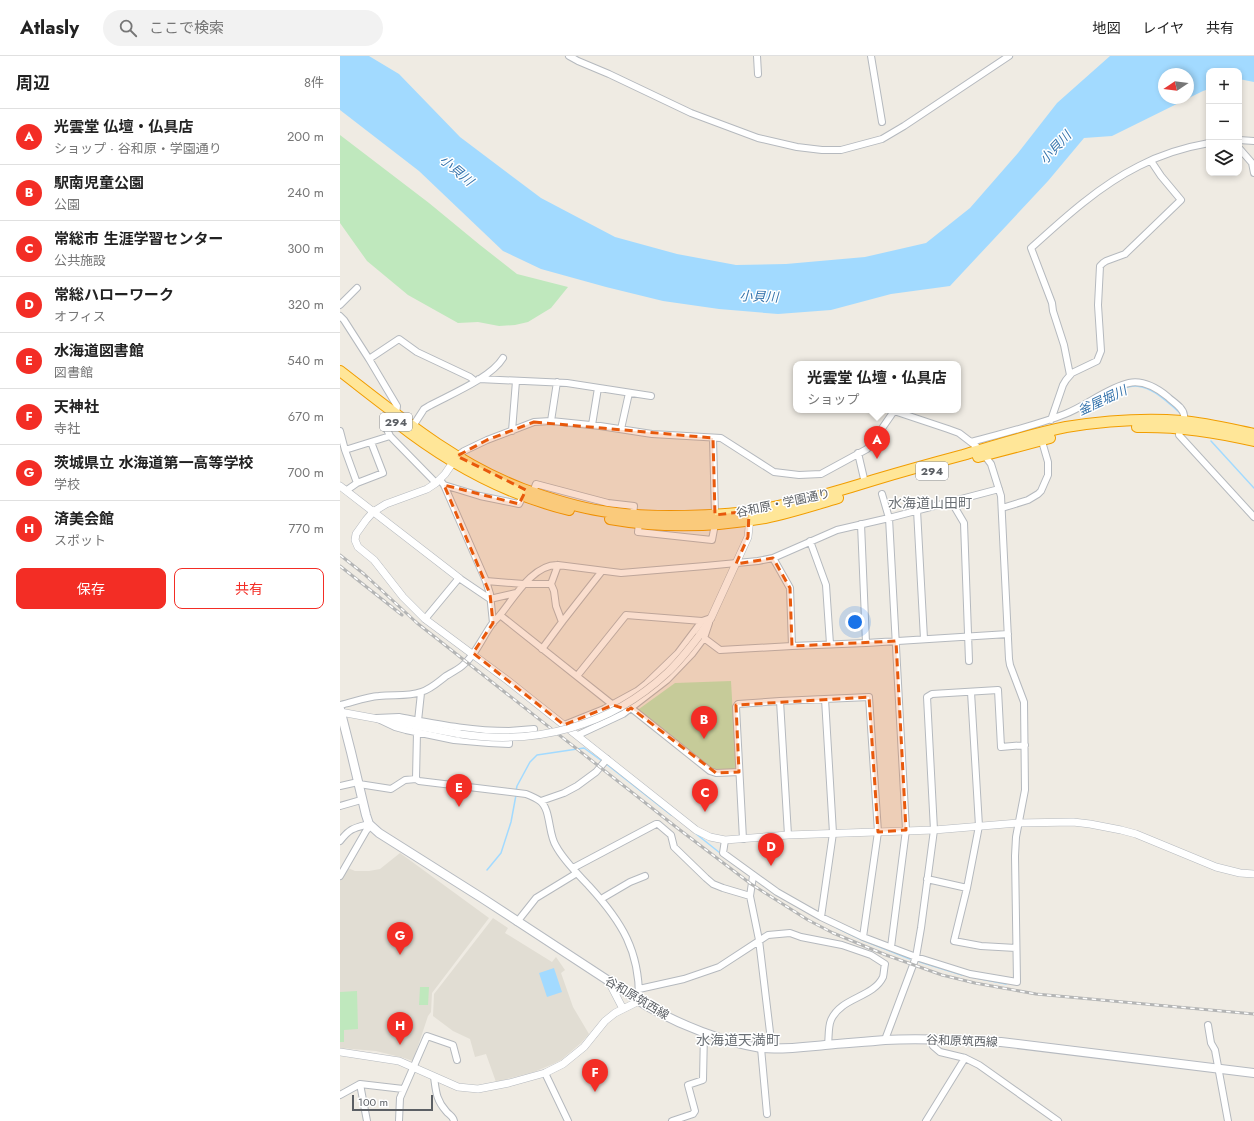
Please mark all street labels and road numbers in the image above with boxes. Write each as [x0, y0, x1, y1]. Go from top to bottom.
road number: 294 [380, 413, 412, 431]
road number: 294 [916, 462, 948, 480]
street label: 谷和原・学園通り [734, 484, 832, 522]
street label: 谷和原筑西線 [601, 972, 673, 1024]
street label: 谷和原筑西線 [926, 1031, 998, 1051]

